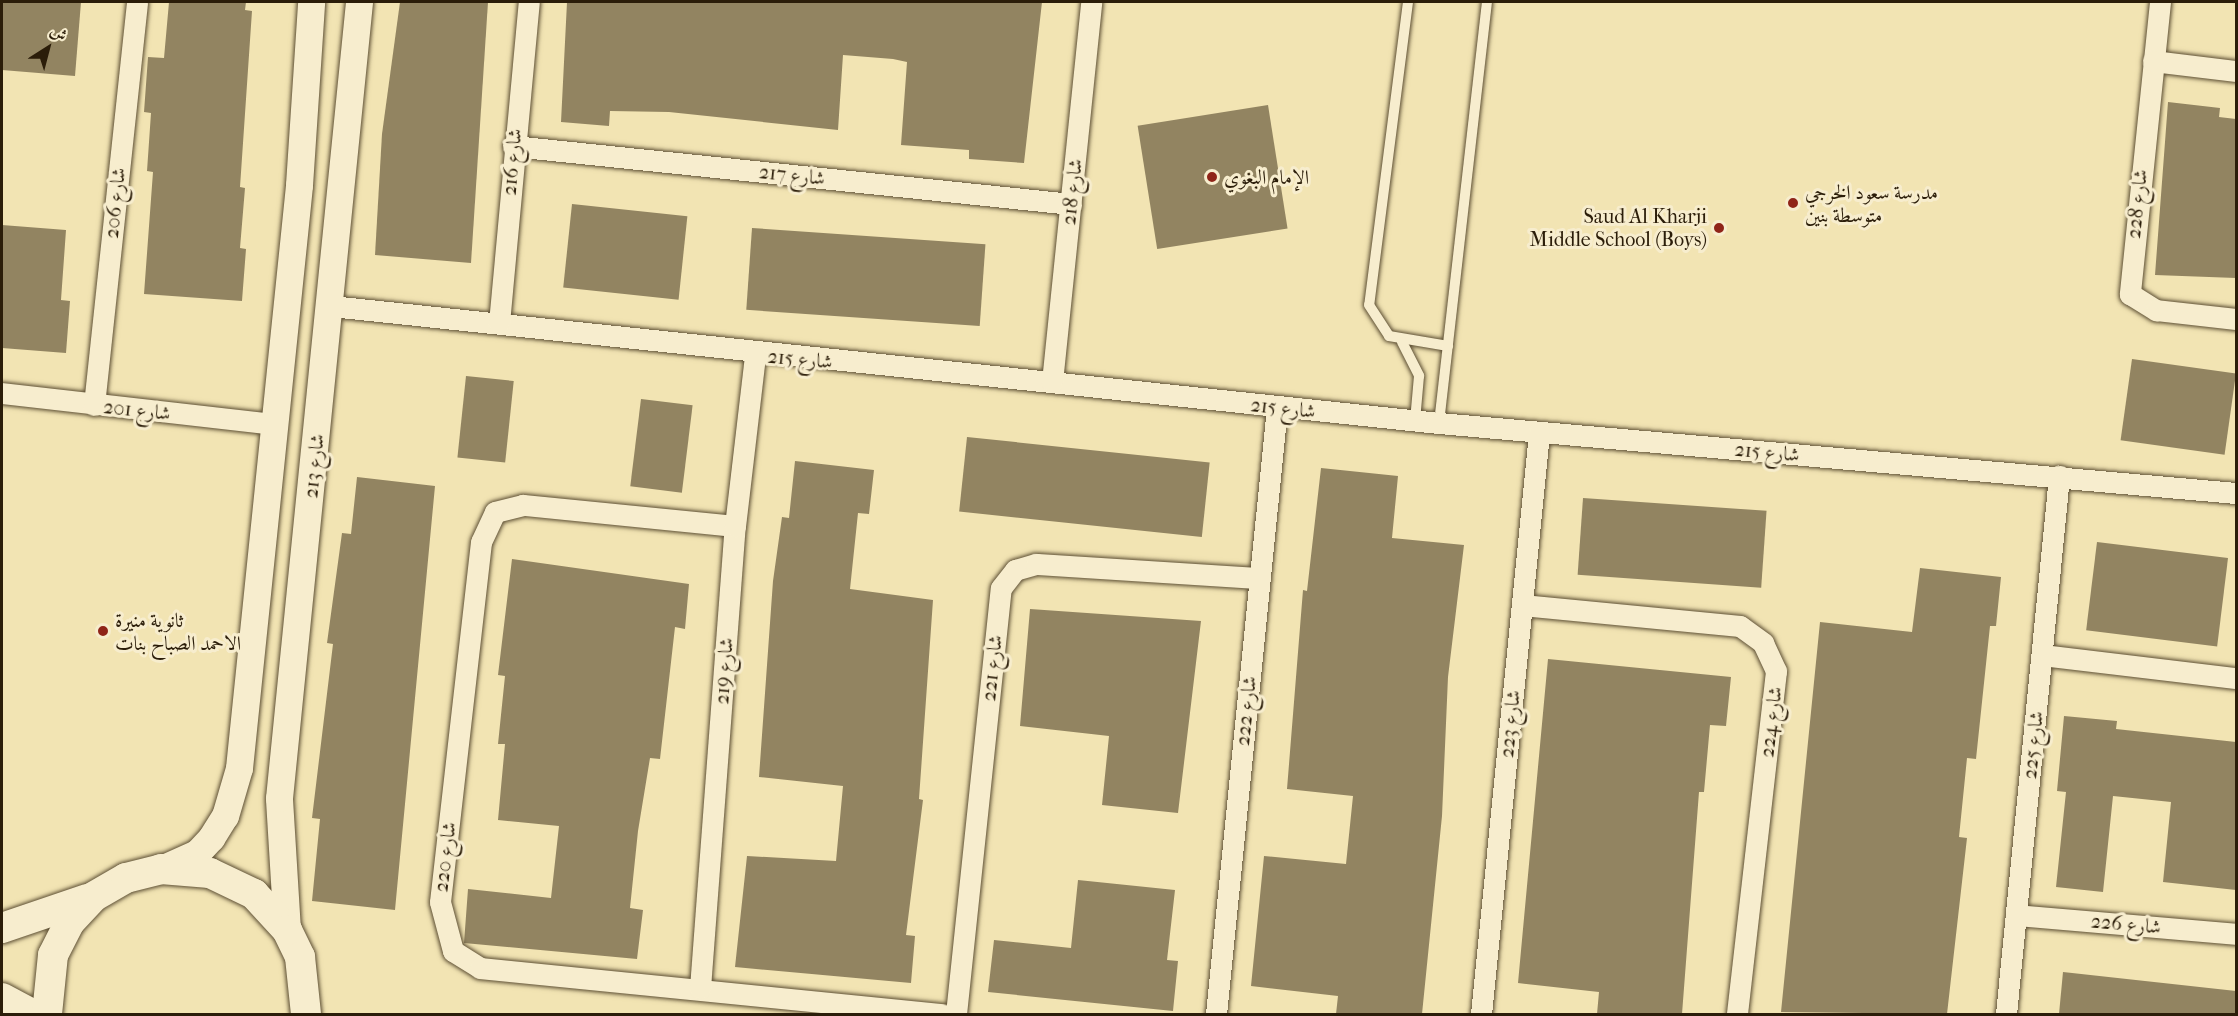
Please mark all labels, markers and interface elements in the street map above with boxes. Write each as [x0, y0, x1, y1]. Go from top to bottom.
north arrow [18, 18, 78, 78]
text: ش [47, 21, 71, 45]
street label: شارع 216 [497, 127, 527, 197]
street label: شارع 218 [1057, 158, 1087, 226]
street label: شارع 217 [758, 160, 826, 190]
place label: الإمام البغوي [1224, 165, 1309, 189]
street label: شارع 206 [99, 166, 131, 240]
street label: شارع 228 [2121, 168, 2153, 240]
marker: الإمام البغوي [1205, 170, 1219, 184]
place label: مدرسة سعود الخرجي متوسطة بنين [1805, 180, 1938, 227]
marker: مدرسة سعود الخرجي متوسطة بنين [1786, 196, 1800, 210]
place label: Saud Al Kharji Middle School (Boys) [1530, 204, 1707, 251]
marker: Saud Al Kharji Middle School (Boys) [1712, 221, 1726, 235]
street label: شارع 215 [767, 344, 833, 374]
street label: شارع 215 [1249, 393, 1317, 423]
street label: شارع 201 [102, 395, 172, 425]
street label: شارع 213 [299, 433, 329, 499]
street label: شارع 215 [1734, 437, 1800, 467]
place label: ثانوية منيرة الاحمد الصباح بنات [115, 608, 241, 655]
marker: ثانوية منيرة الاحمد الصباح بنات [96, 624, 110, 638]
street label: شارع 221 [977, 634, 1007, 702]
street label: شارع 219 [710, 637, 738, 705]
street label: شارع 222 [1230, 675, 1262, 747]
street label: شارع 224 [1755, 685, 1787, 759]
street label: شارع 223 [1495, 689, 1525, 759]
street label: شارع 225 [2018, 710, 2048, 780]
street label: شارع 220 [429, 820, 461, 894]
street label: شارع 226 [2090, 909, 2162, 939]

